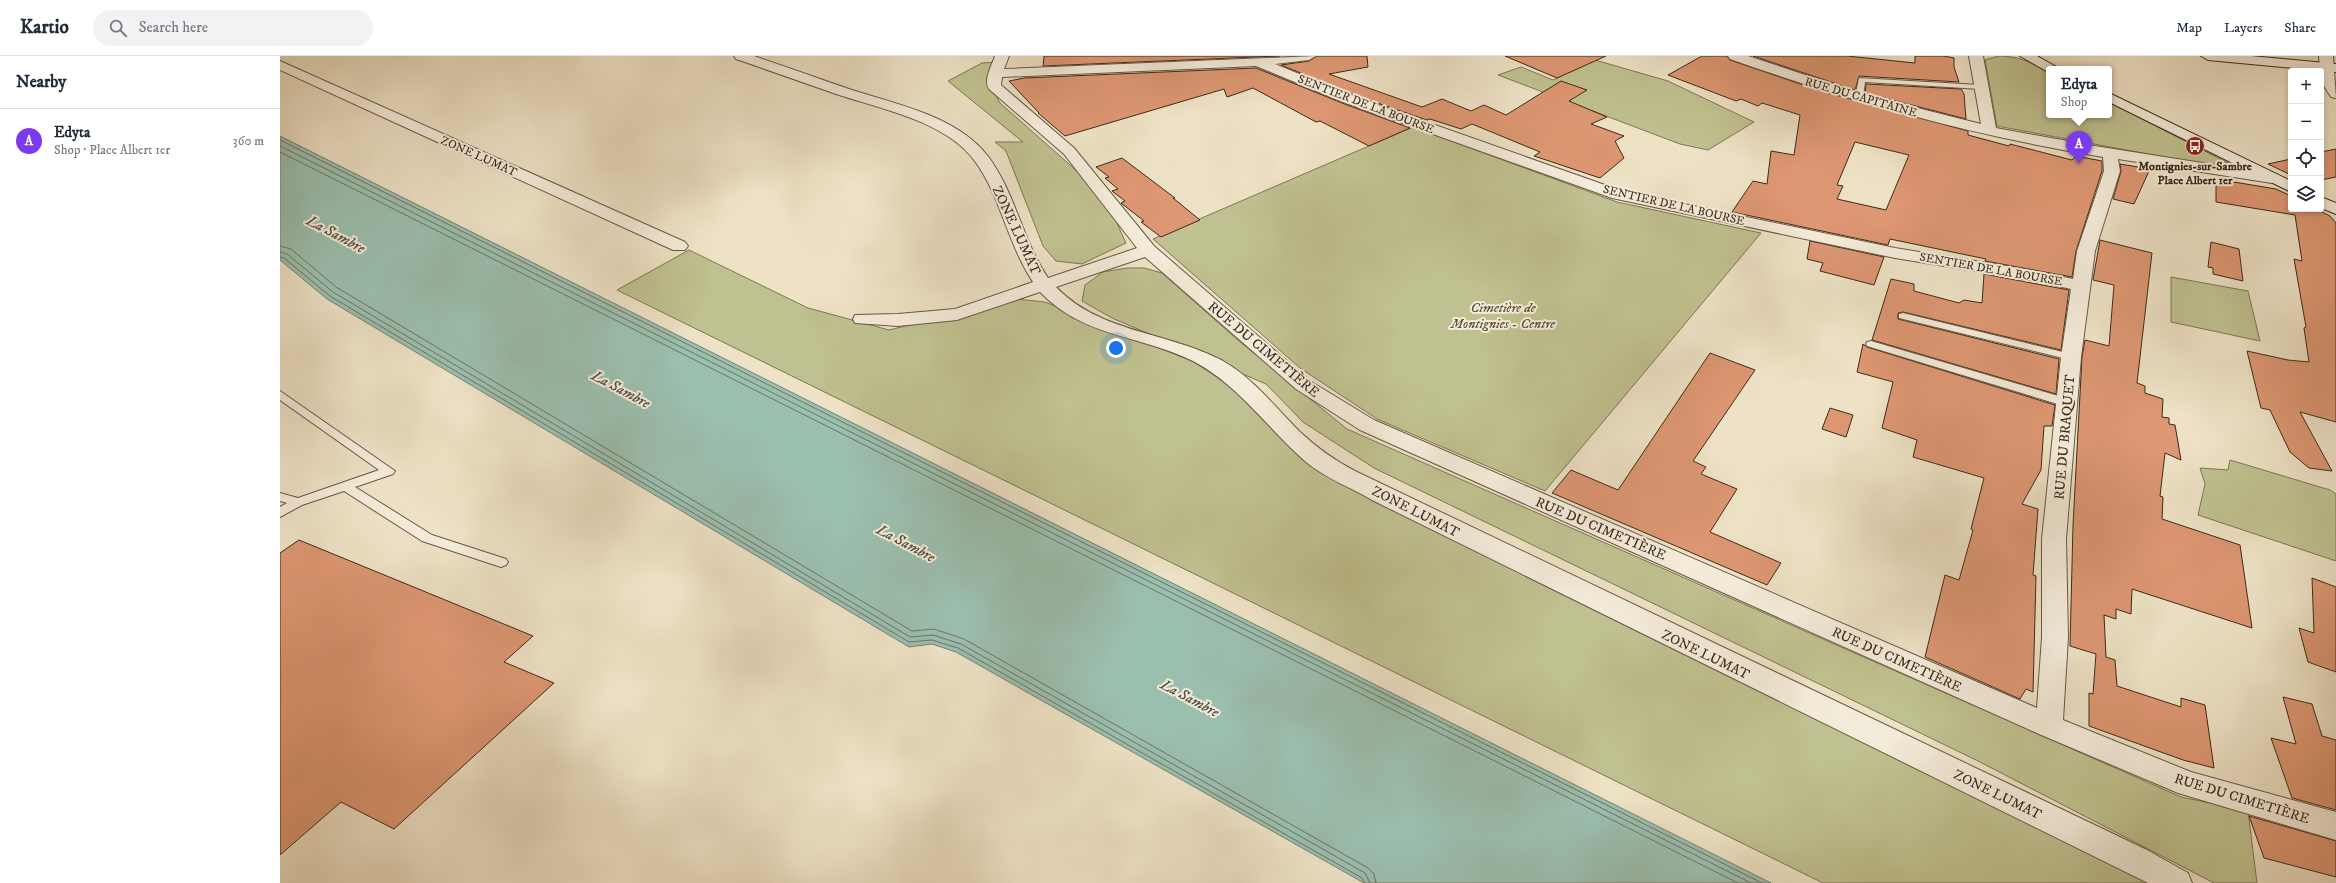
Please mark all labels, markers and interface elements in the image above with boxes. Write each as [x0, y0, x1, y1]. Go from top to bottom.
search box [93, 10, 373, 46]
text: Kartio [20, 16, 69, 39]
icon: search [107, 17, 129, 39]
text: Search here [139, 18, 208, 37]
text: Map [2176, 19, 2202, 37]
text: Layers [2224, 19, 2262, 37]
text: Share [2284, 19, 2316, 37]
popup [2046, 66, 2112, 118]
map controls [2288, 68, 2324, 212]
button: + [2288, 68, 2324, 104]
text: Nearby [16, 71, 66, 93]
street label: SENTIER DE LA BOURSE [1296, 72, 1437, 138]
street label: RUE DU CAPITAINE [1803, 74, 1919, 121]
text: Edyta [2061, 75, 2097, 94]
text: Shop [2061, 94, 2087, 110]
button: − [2288, 104, 2324, 140]
text: Edyta [54, 123, 90, 142]
pin: A [2066, 131, 2092, 164]
text: A [25, 133, 33, 149]
text: 360 m [233, 133, 264, 149]
street label: ZONE LUMAT [438, 133, 519, 180]
bus stop icon: Montignies-sur-Sambre Place Albert 1er [2184, 135, 2206, 157]
button: locate [2288, 140, 2324, 176]
text: Shop · Place Albert 1er [54, 142, 170, 158]
place label: Montignies-sur-Sambre Place Albert 1er [2138, 159, 2252, 188]
button: layers [2288, 176, 2324, 212]
street label: SENTIER DE LA BOURSE [1602, 182, 1747, 229]
street label: ZONE LUMAT [988, 183, 1045, 278]
water label: La Sambre [302, 211, 369, 258]
street label: SENTIER DE LA BOURSE [1918, 250, 2064, 290]
street label: RUE DU CIMETIÈRE [1204, 298, 1323, 402]
park label: Cimetière de Montignies - Centre [1450, 299, 1556, 333]
your location [1106, 338, 1126, 358]
water label: La Sambre [587, 366, 654, 413]
street label: RUE DU BRAQUET [2051, 373, 2079, 500]
street label: ZONE LUMAT [1369, 482, 1463, 542]
street label: RUE DU CIMETIÈRE [1533, 493, 1669, 565]
water label: La Sambre [872, 520, 939, 567]
street label: RUE DU CIMETIÈRE [1829, 623, 1964, 697]
street label: ZONE LUMAT [1659, 626, 1753, 684]
water label: La Sambre [1156, 675, 1223, 722]
street label: ZONE LUMAT [1951, 766, 2045, 824]
street label: RUE DU CIMETIÈRE [2172, 770, 2312, 828]

